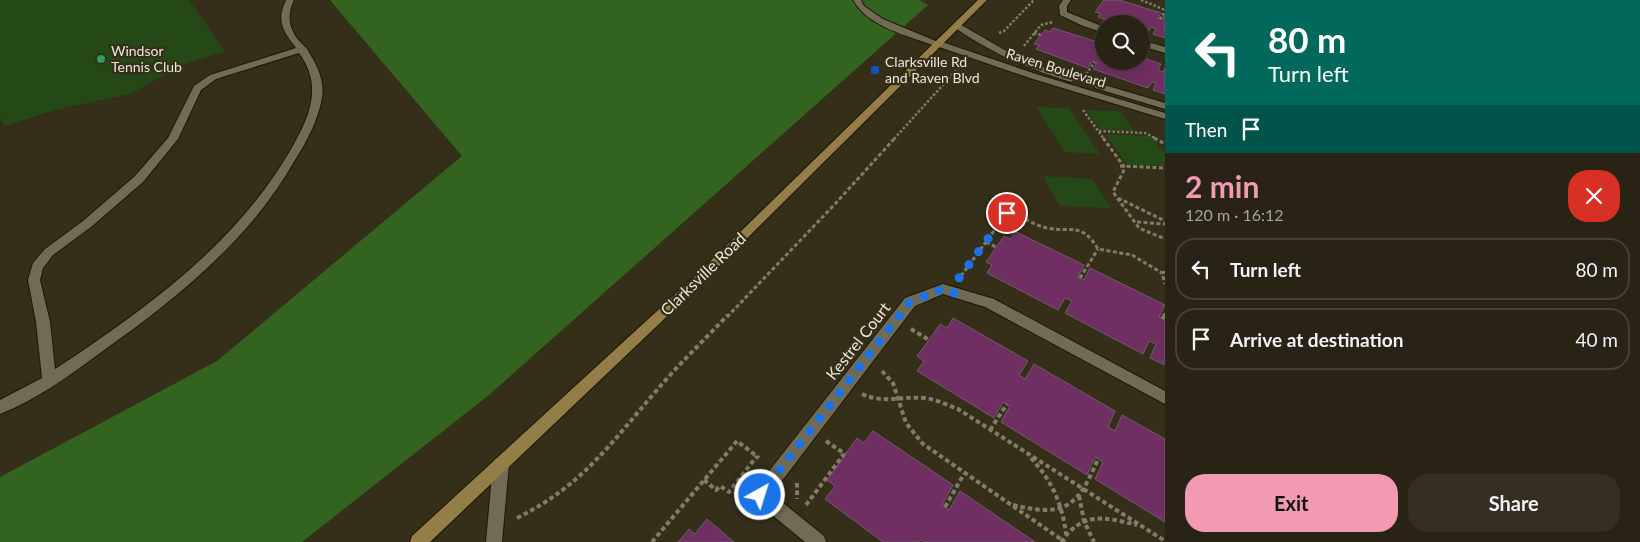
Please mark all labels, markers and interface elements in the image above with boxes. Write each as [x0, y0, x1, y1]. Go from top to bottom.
map controls [1095, 15, 1150, 70]
button: search [1095, 15, 1150, 70]
text: 80 m [1268, 18, 1346, 60]
icon: left [1185, 20, 1250, 85]
place label: Windsor Tennis Club [111, 42, 182, 75]
street label: Raven Boulevard [1004, 44, 1108, 91]
marker: Windsor Tennis Club [95, 53, 107, 65]
place label: Clarksville Rd and Raven Blvd [885, 53, 980, 86]
text: Turn left [1268, 60, 1349, 87]
marker: Clarksville Rd and Raven Blvd [869, 64, 881, 76]
icon: arrive [1237, 115, 1265, 143]
text: Then [1185, 118, 1227, 141]
text: 2 min [1185, 168, 1259, 204]
button: close [1568, 170, 1620, 222]
pin [986, 192, 1028, 234]
icon: arrive [993, 199, 1021, 227]
text: 120 m · 16:12 [1185, 205, 1284, 224]
street label: Clarksville Road [656, 228, 749, 319]
icon: left [1187, 255, 1215, 283]
text: Turn left [1230, 258, 1301, 281]
text: 80 m [1575, 258, 1618, 281]
street label: Kestrel Court [821, 298, 894, 383]
icon: arrive [1187, 325, 1215, 353]
text: Arrive at destination [1230, 328, 1403, 351]
text: 40 m [1575, 328, 1618, 351]
position arrow [733, 468, 785, 520]
button: Exit [1185, 474, 1398, 532]
button: Share [1408, 474, 1620, 532]

